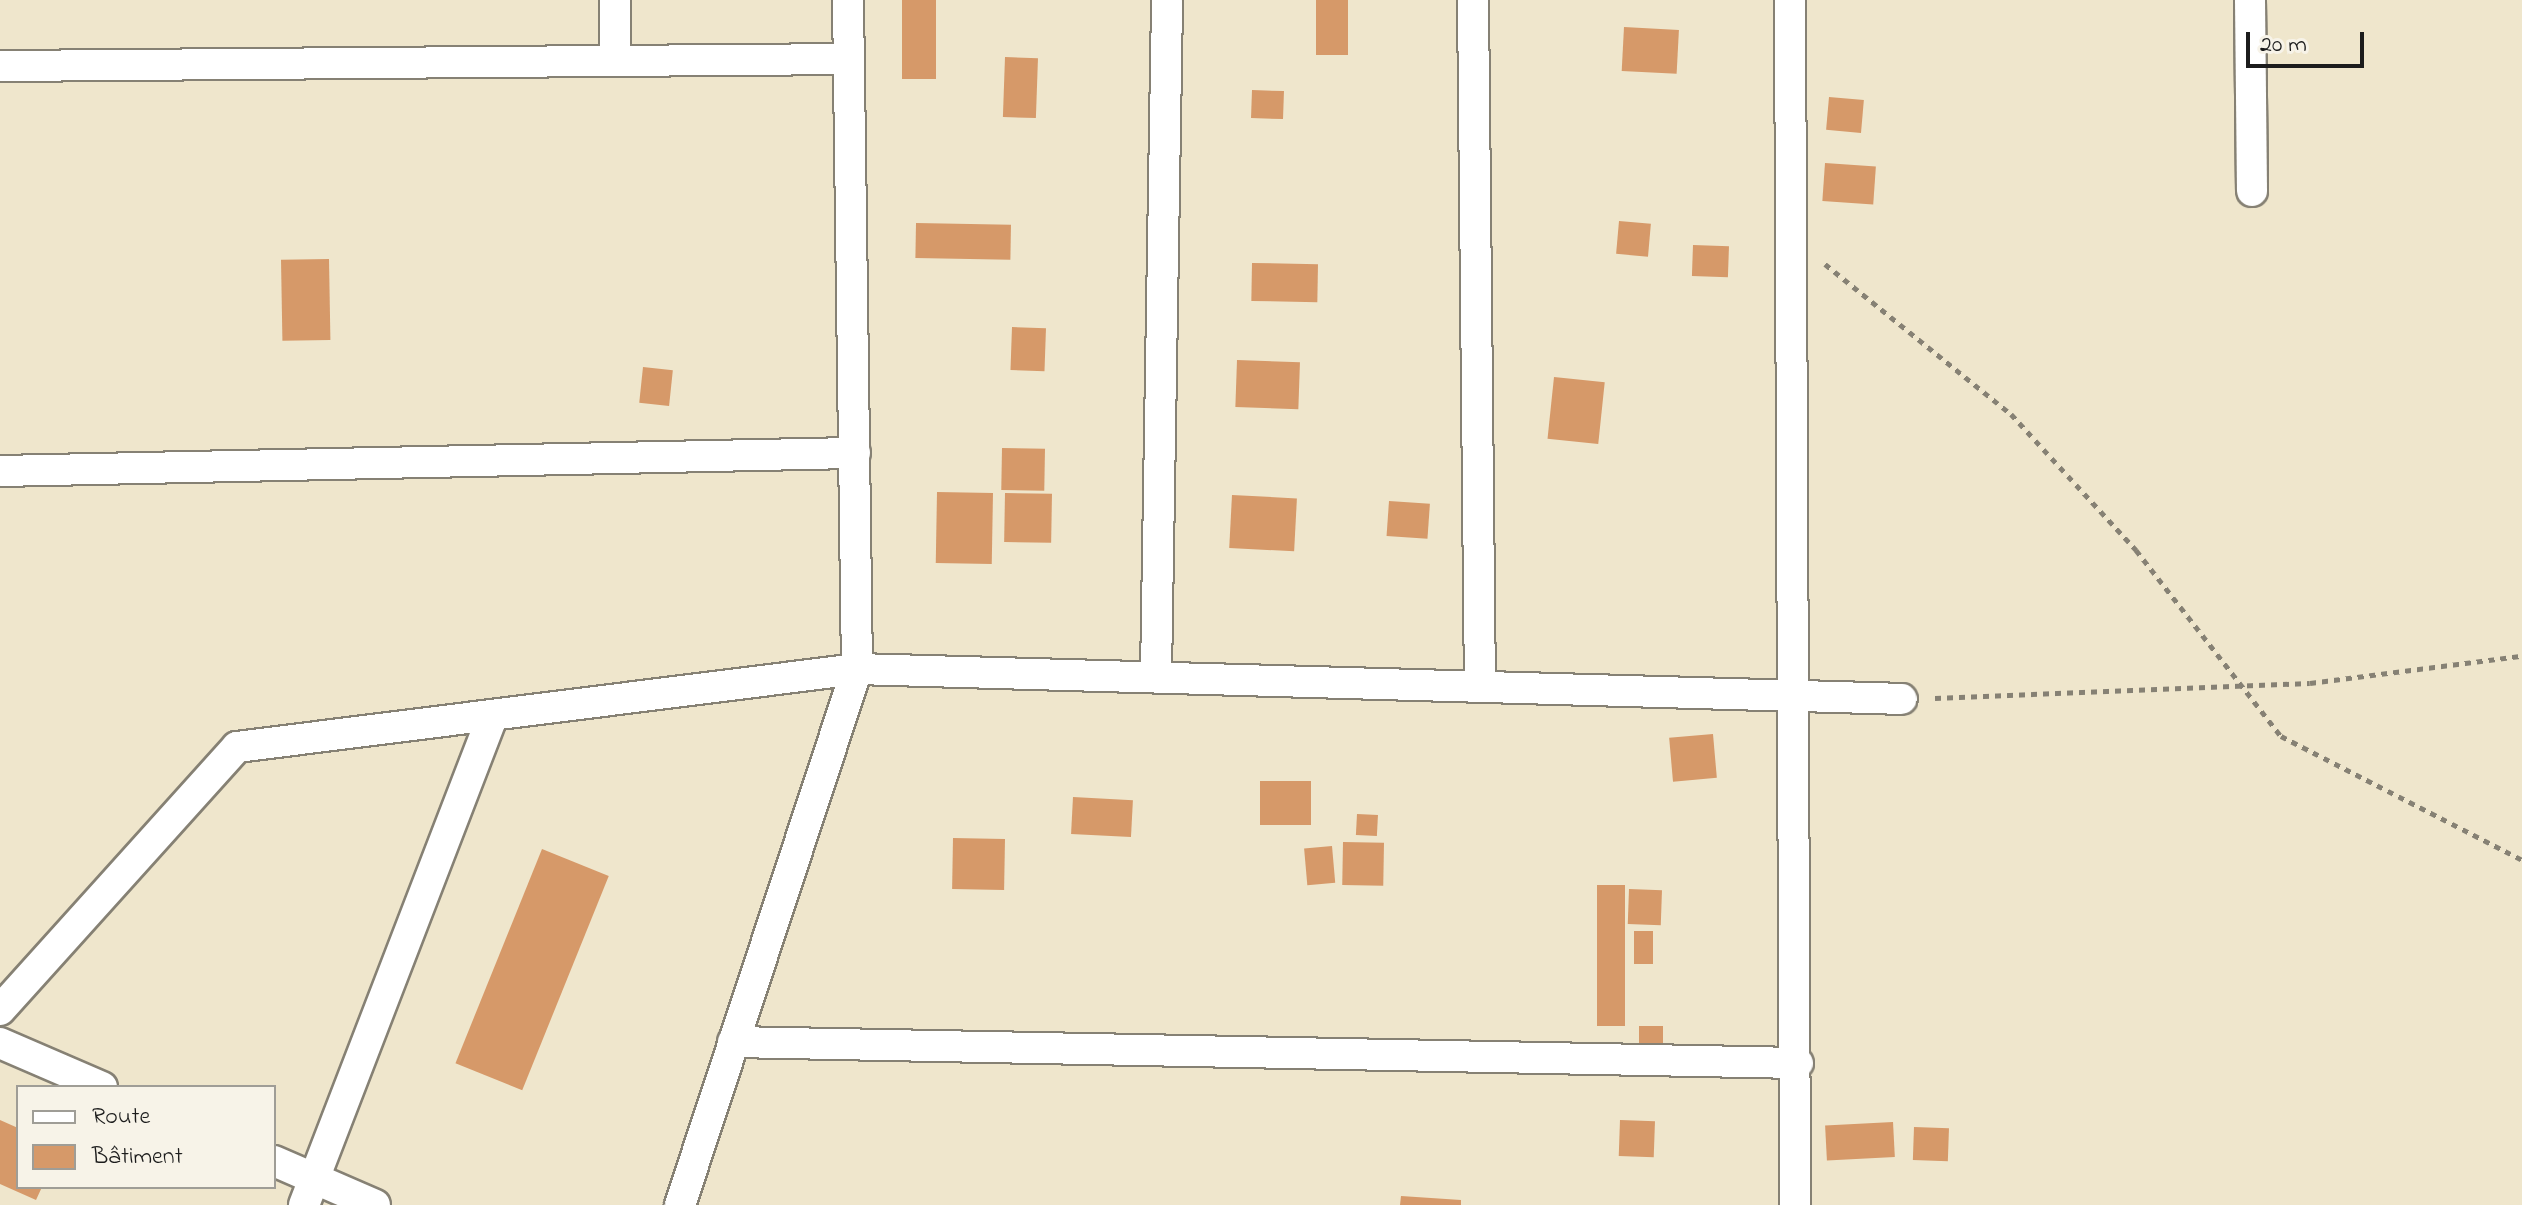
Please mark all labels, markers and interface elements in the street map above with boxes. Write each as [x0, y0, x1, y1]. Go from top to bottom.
scale bar [2250, 16, 2368, 66]
text: 20 m [2260, 28, 2307, 63]
legend [16, 1085, 276, 1189]
text: Route [92, 1100, 150, 1135]
text: Bâtiment [92, 1140, 183, 1175]

